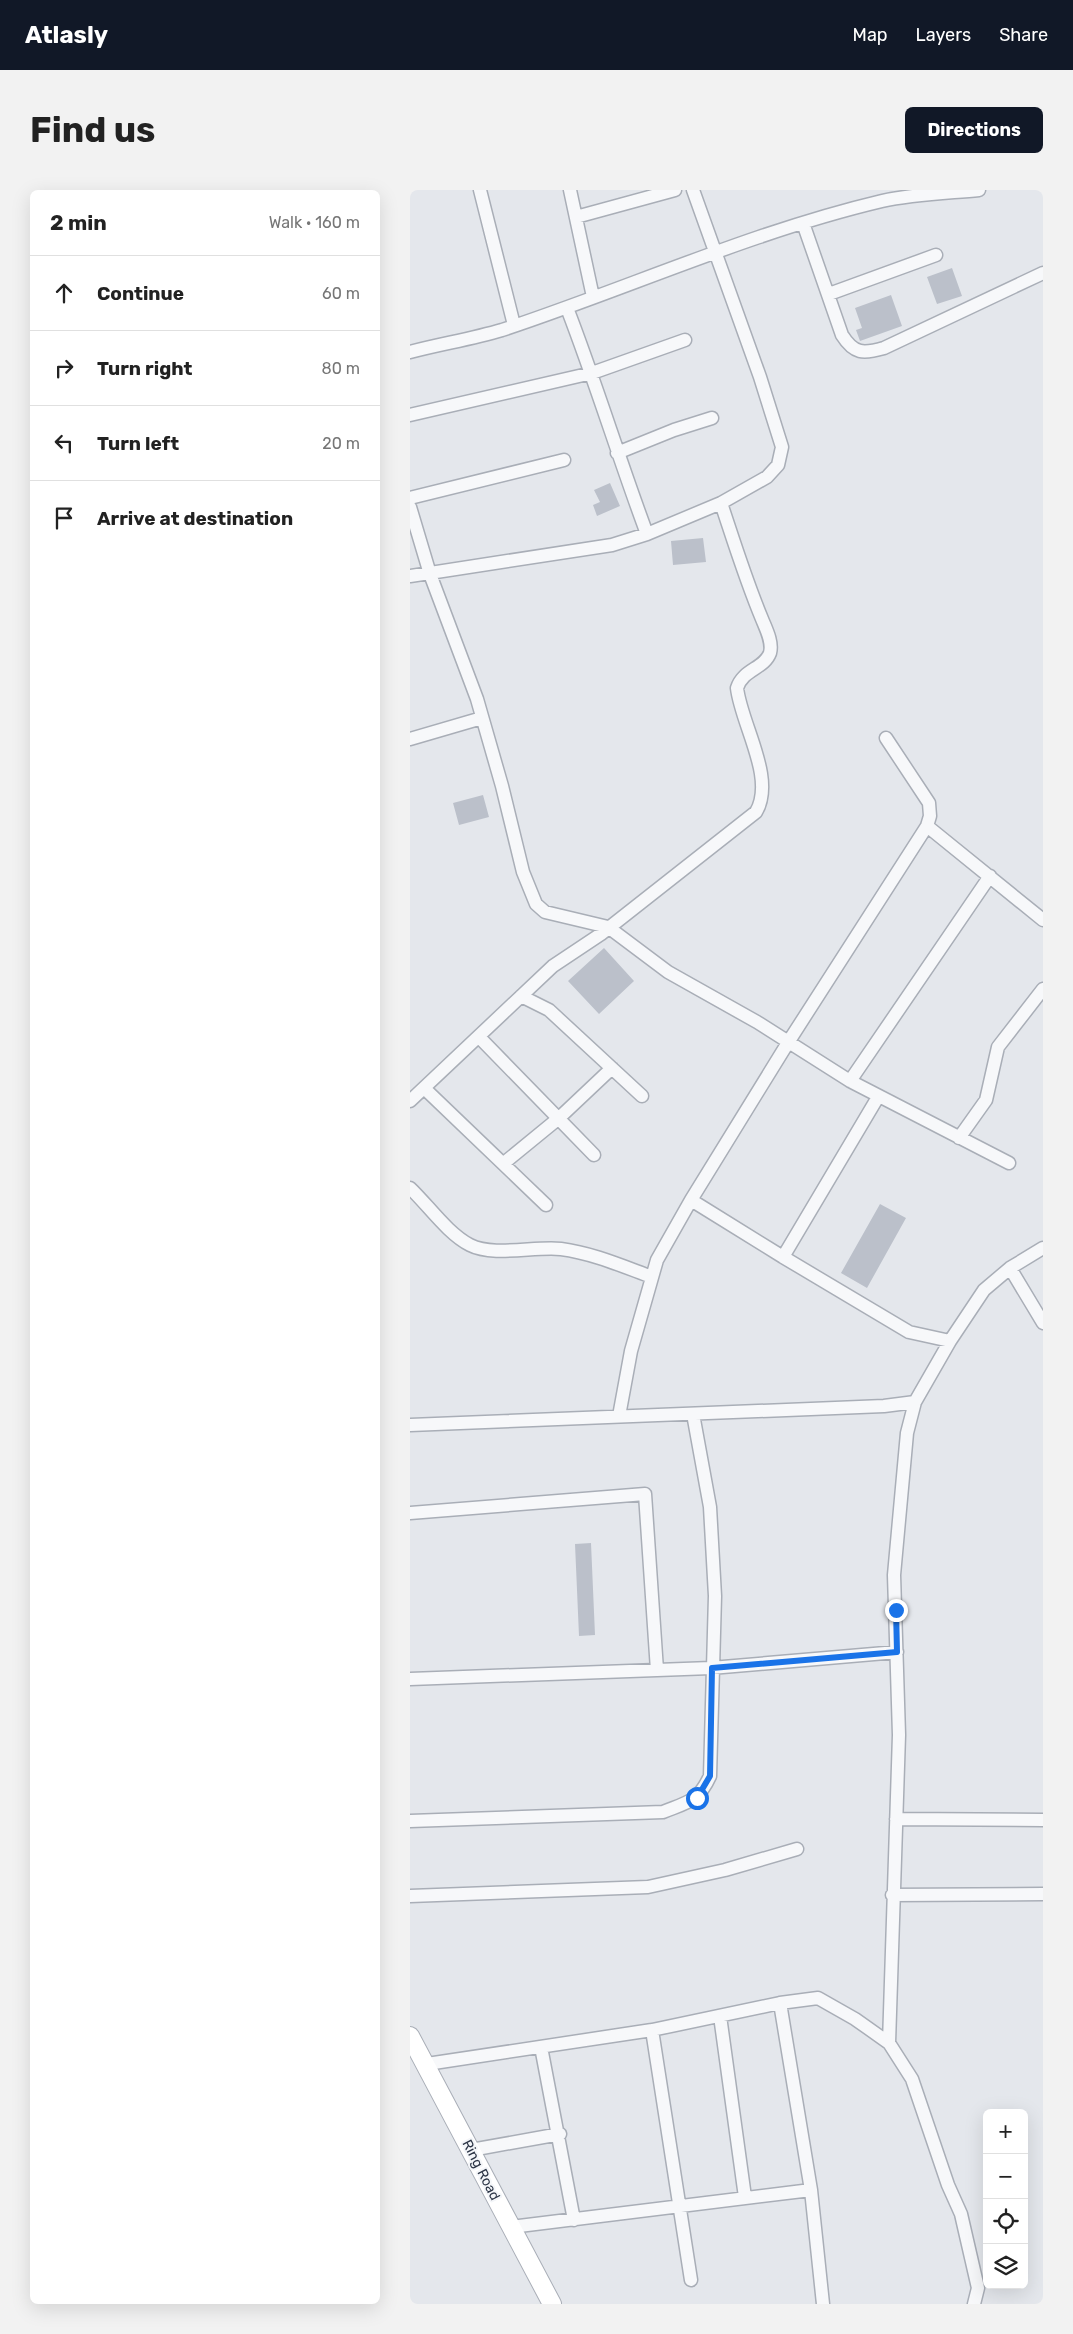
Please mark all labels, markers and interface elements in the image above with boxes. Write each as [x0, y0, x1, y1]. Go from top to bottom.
text: Atlasly [25, 21, 108, 49]
text: Map [853, 24, 888, 46]
text: Layers [916, 24, 971, 46]
text: Share [999, 24, 1048, 46]
button: Directions [905, 107, 1043, 153]
text: Find us [30, 109, 155, 151]
text: 2 min [50, 210, 107, 235]
text: Walk · 160 m [269, 213, 360, 232]
icon: ahead [50, 279, 78, 307]
text: Continue [97, 282, 184, 305]
text: 60 m [322, 284, 360, 303]
icon: right [50, 354, 78, 382]
text: Turn right [97, 357, 192, 380]
text: 80 m [322, 359, 360, 378]
icon: left [50, 429, 78, 457]
text: Turn left [97, 432, 179, 455]
text: 20 m [322, 434, 360, 453]
icon: arrive [50, 504, 78, 532]
text: Arrive at destination [97, 507, 293, 530]
route end [885, 1599, 908, 1622]
route start [686, 1787, 709, 1810]
map controls [983, 2109, 1028, 2289]
button: + [983, 2109, 1028, 2154]
street label: Ring Road [458, 2137, 504, 2203]
button: − [983, 2154, 1028, 2199]
button: locate [983, 2199, 1028, 2244]
button: layers [983, 2244, 1028, 2289]

